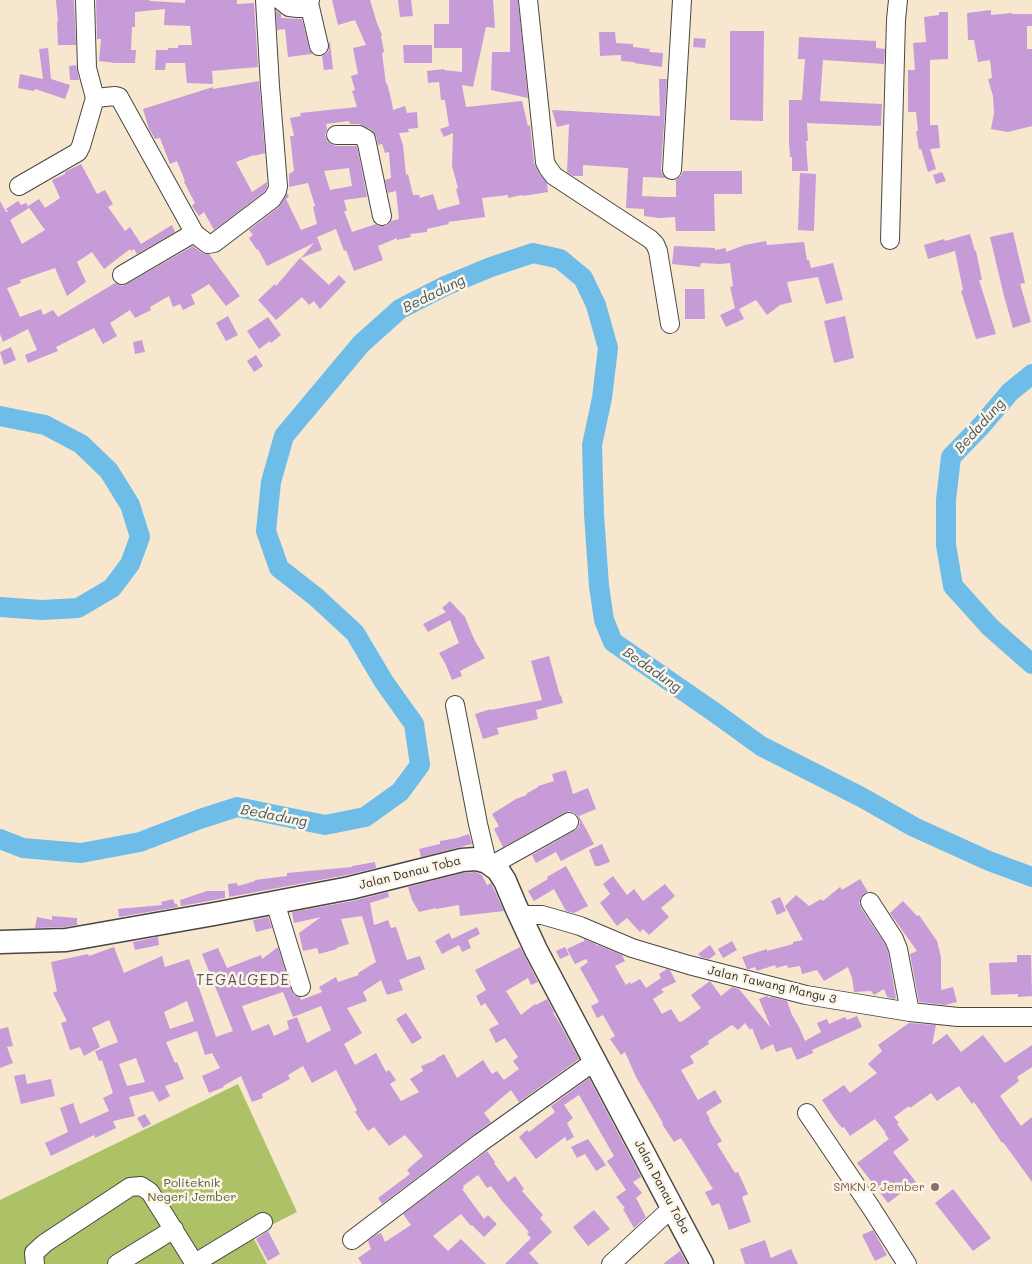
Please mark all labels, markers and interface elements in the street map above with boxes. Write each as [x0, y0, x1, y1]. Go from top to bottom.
water label: Bedadung [400, 272, 468, 316]
water label: Bedadung [951, 395, 1009, 457]
water label: Bedadung [620, 644, 684, 696]
water label: Bedadung [239, 801, 309, 831]
street label: Jalan Danau Toba [358, 853, 462, 893]
street label: Jalan Tawang Mangu 3 [706, 963, 838, 1007]
district label: TEGALGEDE [195, 971, 291, 989]
street label: Jalan Danau Toba [631, 1138, 693, 1236]
park label: Politeknik Negeri Jember [148, 1176, 236, 1204]
place label: SMKN 2 Jember [834, 1180, 925, 1194]
marker: SMKN 2 Jember [929, 1181, 941, 1193]

